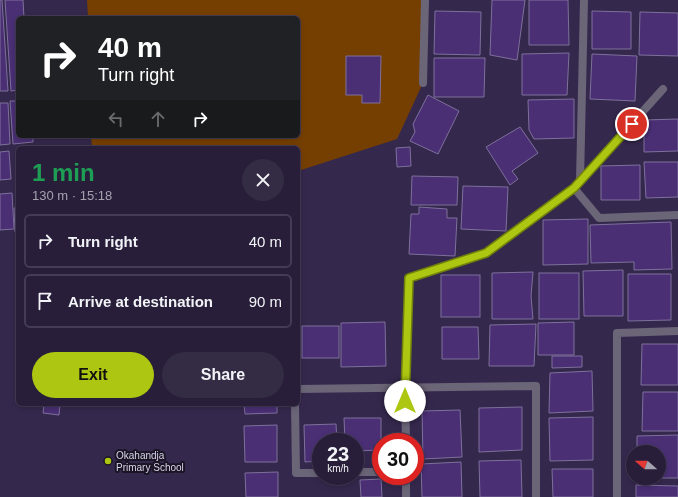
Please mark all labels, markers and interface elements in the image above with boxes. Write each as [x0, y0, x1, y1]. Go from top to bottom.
icon: right [32, 32, 84, 84]
text: 40 m [98, 32, 162, 63]
text: Turn right [98, 65, 174, 85]
pin [615, 107, 649, 141]
icon: left [105, 108, 127, 130]
icon: ahead [147, 108, 169, 130]
icon: right [189, 108, 211, 130]
icon: arrive [621, 113, 643, 135]
text: 1 min [32, 159, 95, 186]
button: close [242, 159, 284, 201]
text: 130 m · 15:18 [32, 188, 112, 203]
icon: right [34, 230, 56, 252]
text: Turn right [68, 233, 138, 250]
text: 40 m [249, 233, 282, 250]
icon: arrive [34, 290, 56, 312]
text: Arrive at destination [68, 293, 213, 310]
text: 90 m [249, 293, 282, 310]
button: Exit [32, 352, 154, 398]
button: Share [162, 352, 284, 398]
position arrow [384, 380, 426, 422]
speed limit sign: 30 [372, 433, 424, 485]
text: 23 [327, 443, 349, 465]
north arrow [626, 445, 666, 485]
map controls [626, 445, 666, 485]
place label: Okahandja Primary School [116, 450, 184, 473]
marker: Okahandja Primary School [103, 456, 113, 466]
text: km/h [327, 463, 349, 474]

